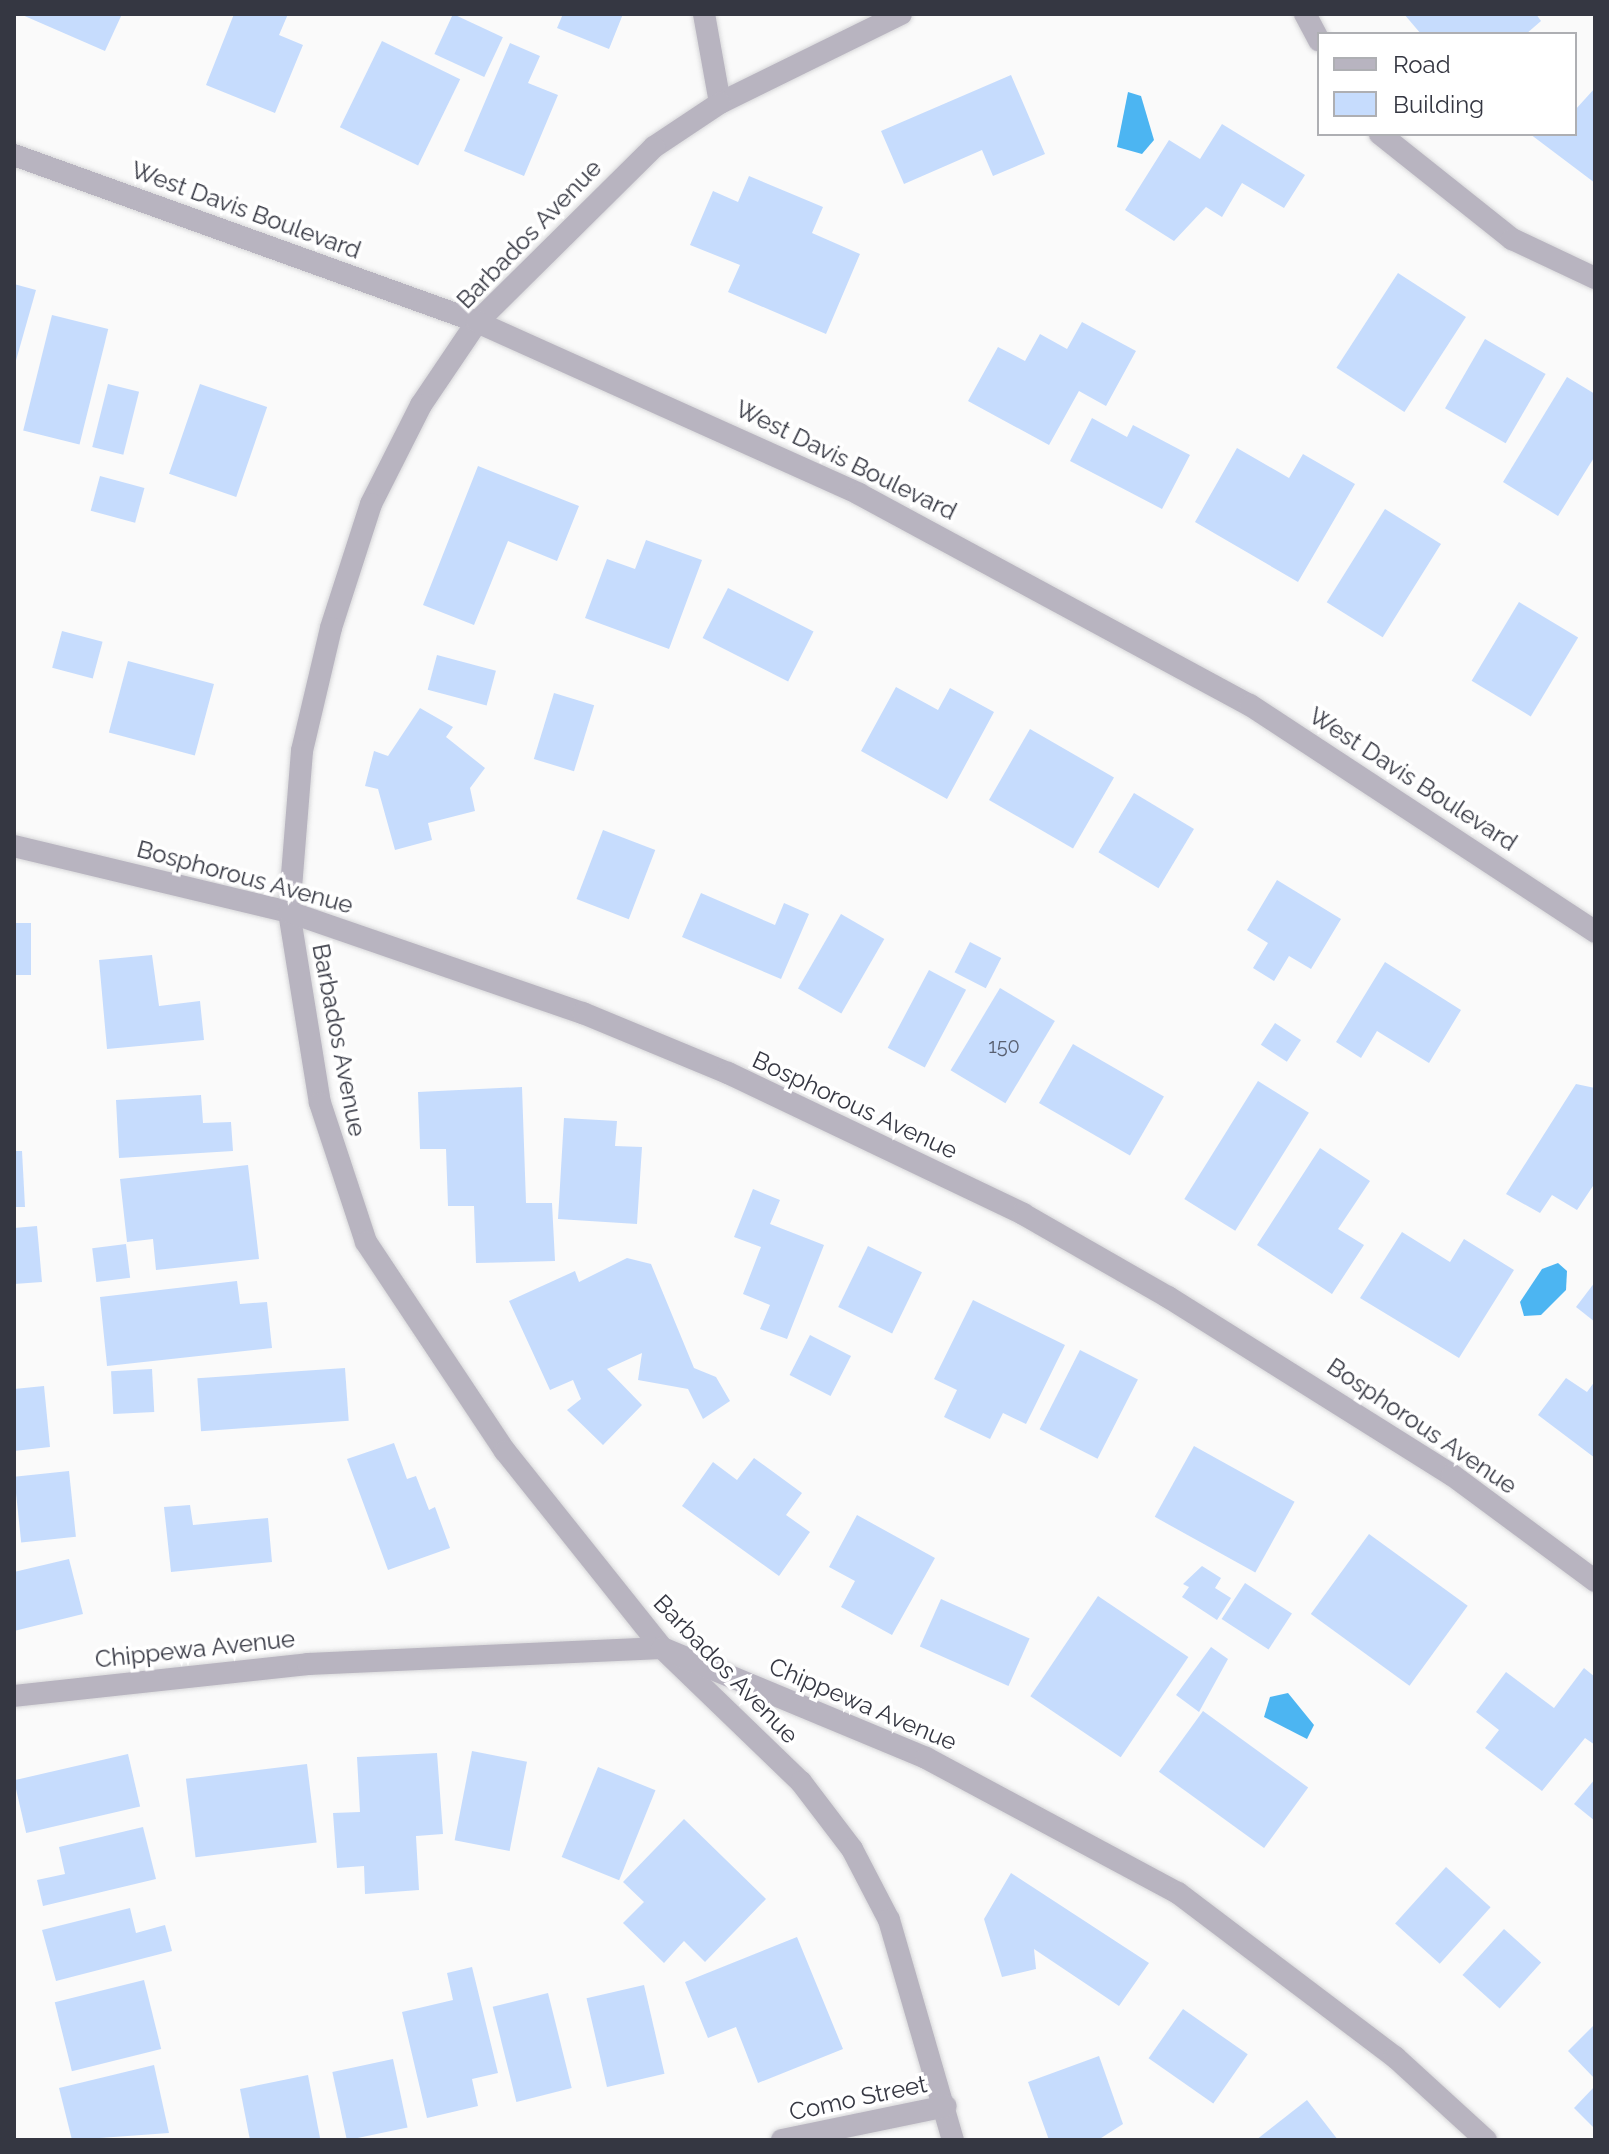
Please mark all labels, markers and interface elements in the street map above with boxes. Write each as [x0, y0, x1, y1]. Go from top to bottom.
legend [1317, 32, 1577, 136]
text: Road [1393, 50, 1451, 79]
text: Building [1393, 90, 1484, 119]
street label: Barbados Avenue [450, 153, 608, 315]
street label: West Davis Boulevard [127, 155, 365, 265]
street label: West Davis Boulevard [731, 394, 961, 526]
street label: West Davis Boulevard [1304, 701, 1522, 857]
street label: Bosphorous Avenue [133, 834, 357, 920]
street label: Barbados Avenue [306, 941, 372, 1139]
house number: 150 [988, 1034, 1020, 1058]
street label: Bosphorous Avenue [748, 1045, 962, 1165]
street label: Bosphorous Avenue [1321, 1352, 1523, 1500]
street label: Barbados Avenue [647, 1588, 805, 1750]
street label: Chippewa Avenue [93, 1624, 297, 1674]
street label: Chippewa Avenue [765, 1651, 961, 1757]
street label: Como Street [787, 2069, 929, 2127]

